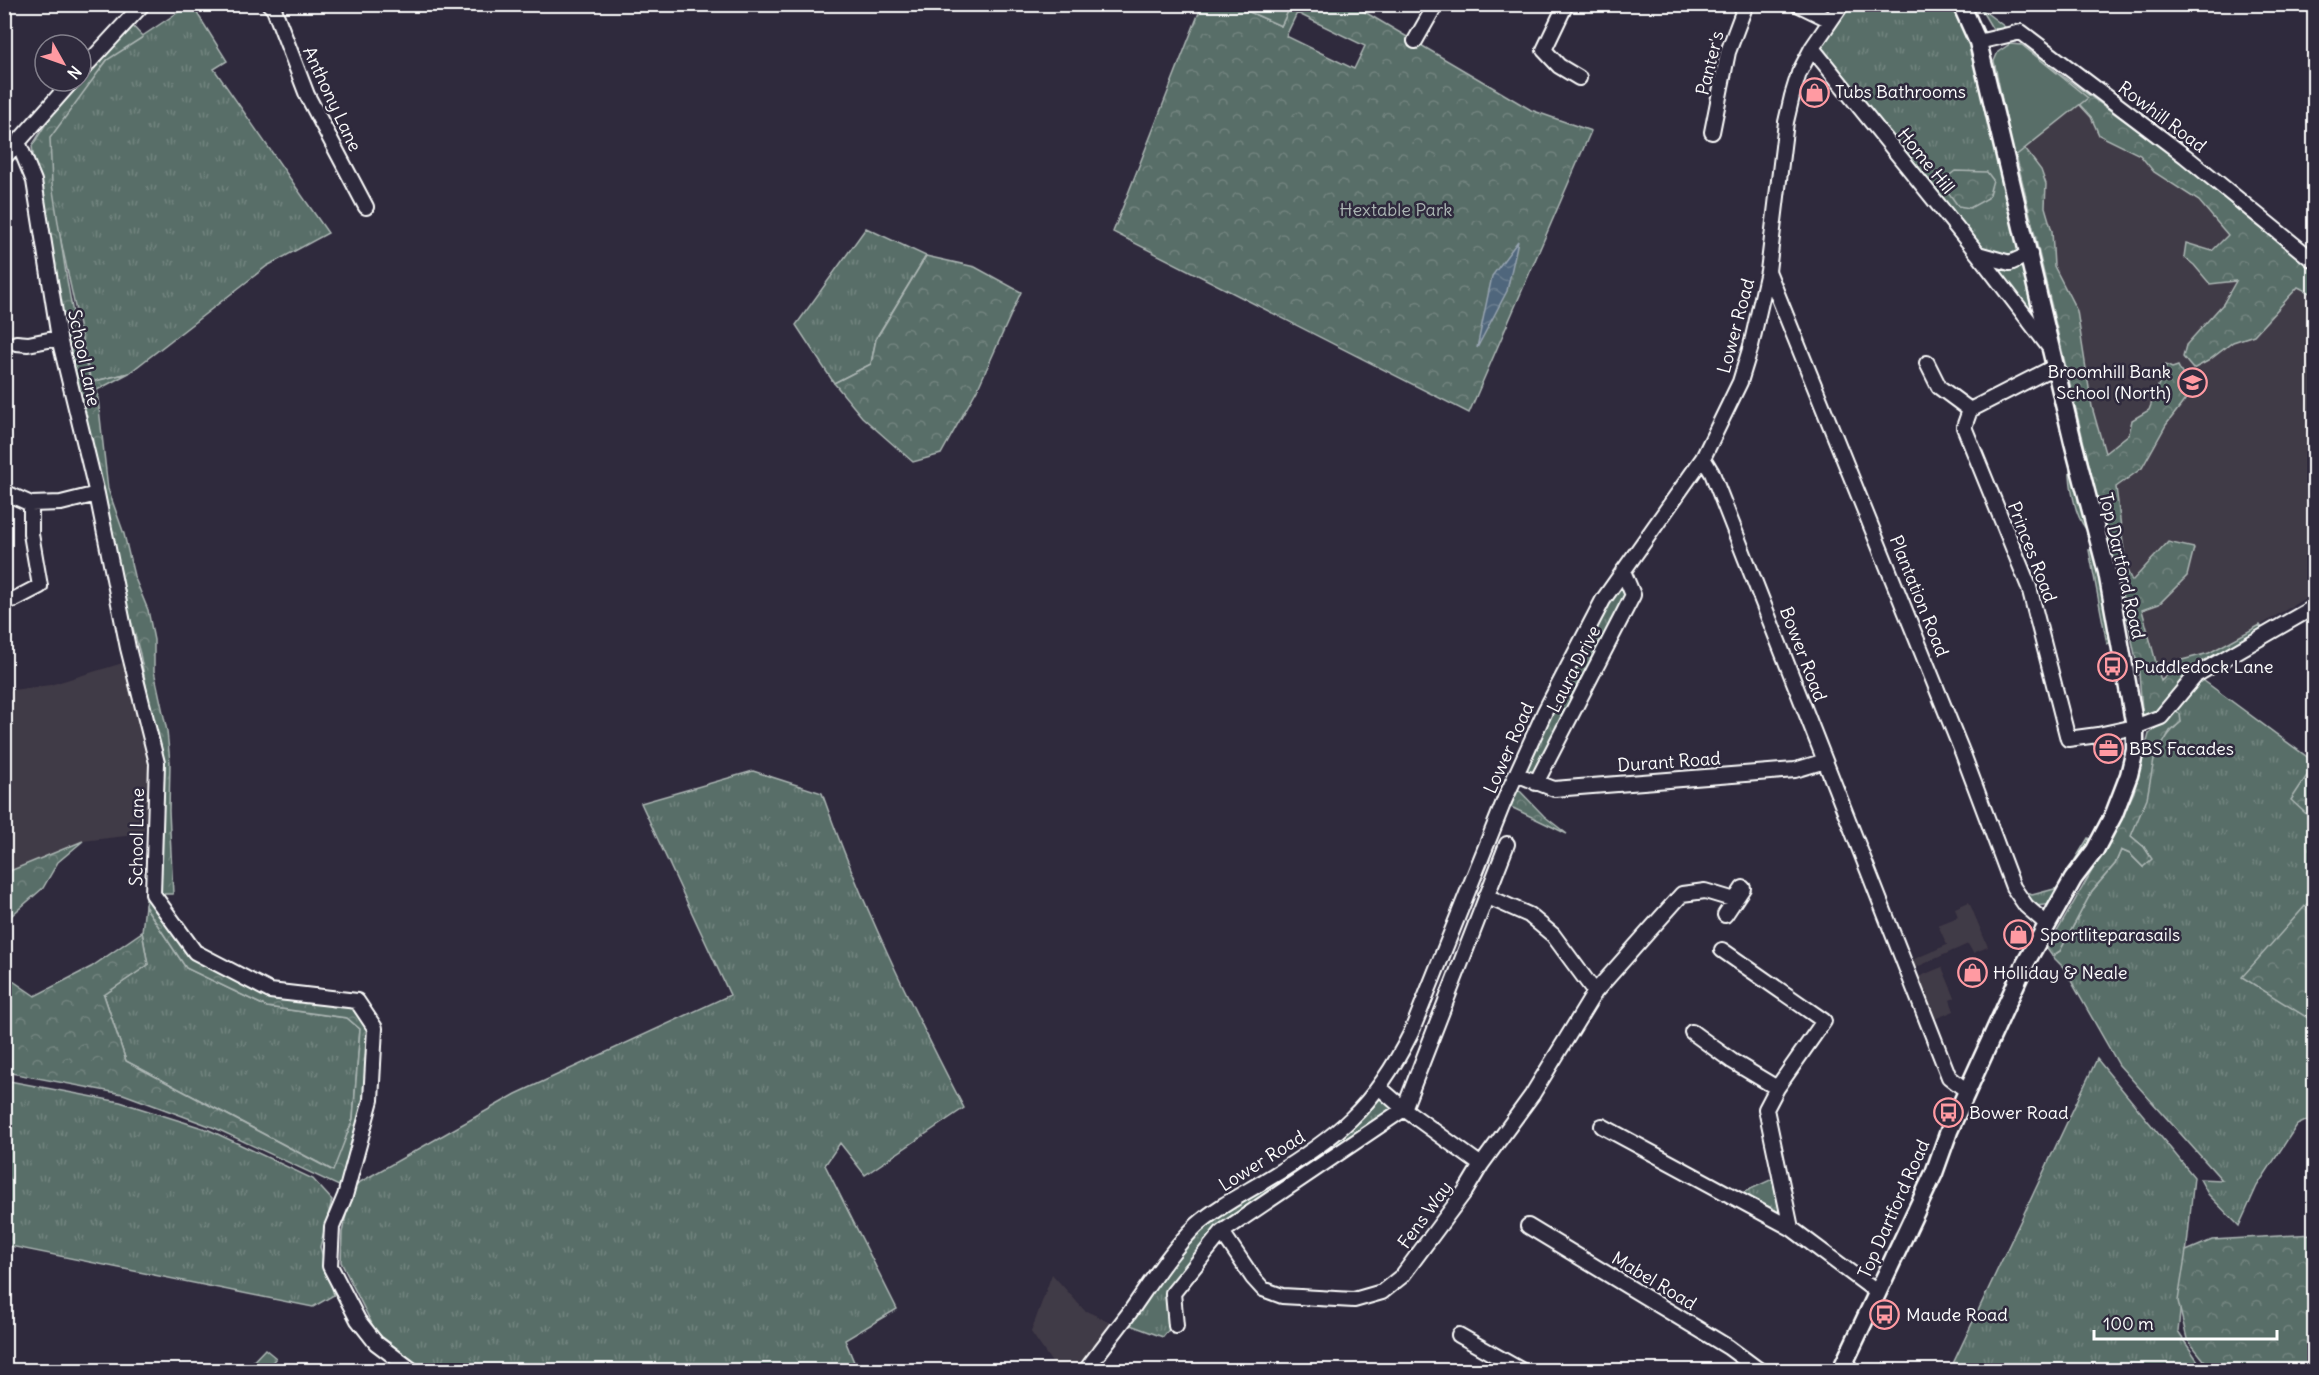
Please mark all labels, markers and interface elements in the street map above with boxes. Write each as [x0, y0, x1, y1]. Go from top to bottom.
street label: Panter's [1690, 28, 1729, 97]
north arrow [33, 33, 93, 93]
street label: Anthony Lane [298, 43, 367, 155]
text: N [63, 62, 86, 83]
shop icon: Tubs Bathrooms [1798, 76, 1830, 108]
street label: Rowhill Road [2114, 76, 2211, 157]
place label: Tubs Bathrooms [1835, 80, 1966, 103]
street label: Home Hill [1893, 123, 1960, 198]
park label: Hextable Park [1340, 198, 1452, 221]
street label: Lower Road [1712, 275, 1759, 376]
street label: School Lane [63, 307, 106, 408]
place label: Broomhill Bank School (North) [2048, 360, 2171, 404]
school or university icon: Broomhill Bank School (North) [2176, 366, 2208, 398]
street label: Top Dartford Road [2094, 491, 2151, 642]
street label: Princes Road [2003, 498, 2062, 606]
street label: Plantation Road [1885, 532, 1954, 660]
street label: Bower Road [1775, 603, 1832, 705]
street label: Laura Drive [1542, 621, 1605, 716]
bus stop icon: Puddledock Lane [2097, 651, 2129, 683]
place label: Puddledock Lane [2134, 655, 2274, 678]
street label: Lower Road [1478, 698, 1539, 797]
office icon: BBS Facades [2092, 733, 2124, 765]
place label: BBS Facades [2129, 737, 2234, 760]
street label: Durant Road [1617, 746, 1722, 777]
street label: School Lane [124, 788, 149, 886]
shop icon: Sportliteparasails [2003, 919, 2035, 951]
place label: Sportliteparasails [2040, 923, 2180, 946]
shop icon: Holliday & Neale [1956, 957, 1988, 989]
place label: Holliday & Neale [1993, 961, 2127, 984]
bus stop icon: Bower Road [1932, 1097, 1964, 1129]
place label: Bower Road [1969, 1101, 2069, 1124]
street label: Lower Road [1214, 1125, 1309, 1196]
street label: Top Dartford Road [1853, 1136, 1935, 1282]
street label: Fens Way [1392, 1176, 1457, 1253]
street label: Mabel Road [1608, 1246, 1701, 1315]
bus stop icon: Maude Road [1869, 1299, 1901, 1331]
place label: Maude Road [1906, 1303, 2008, 1326]
scale bar [2094, 1303, 2277, 1341]
text: 100 m [2103, 1312, 2154, 1335]

